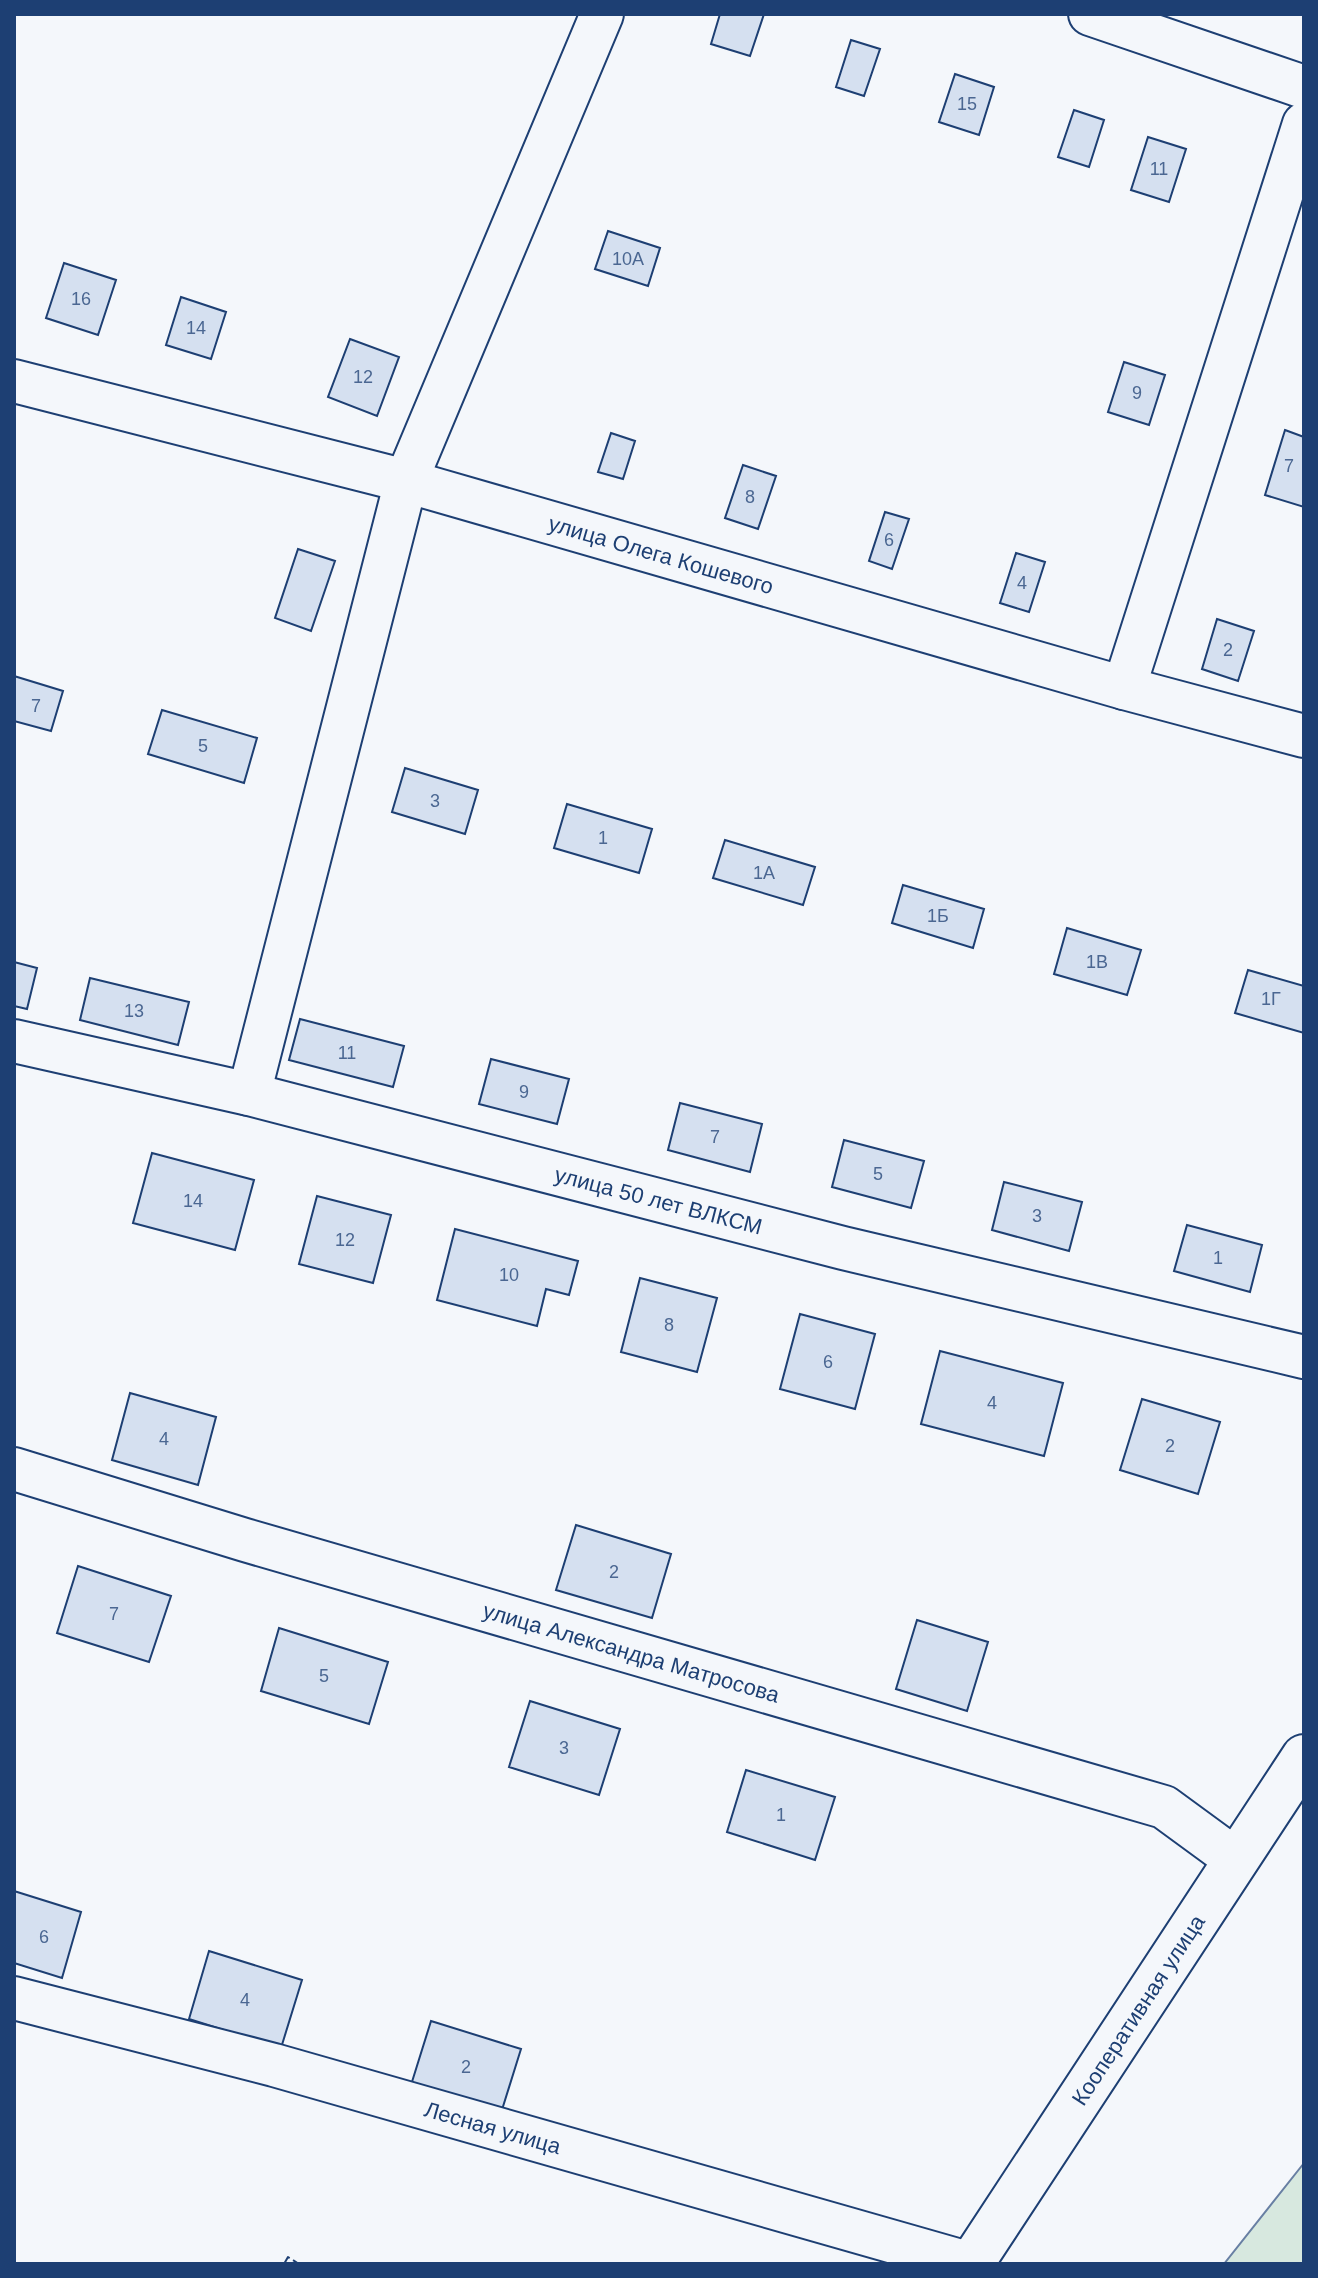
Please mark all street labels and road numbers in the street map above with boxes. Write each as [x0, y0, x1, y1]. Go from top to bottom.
street label: улица Олега Кошевого [546, 511, 776, 599]
street label: улица 50 лет ВЛКСМ [552, 1162, 765, 1240]
street label: улица Александра Матросова [480, 1598, 783, 1708]
street label: Кооперативная улица [1067, 1910, 1210, 2110]
street label: Лесная улица [422, 2097, 564, 2159]

